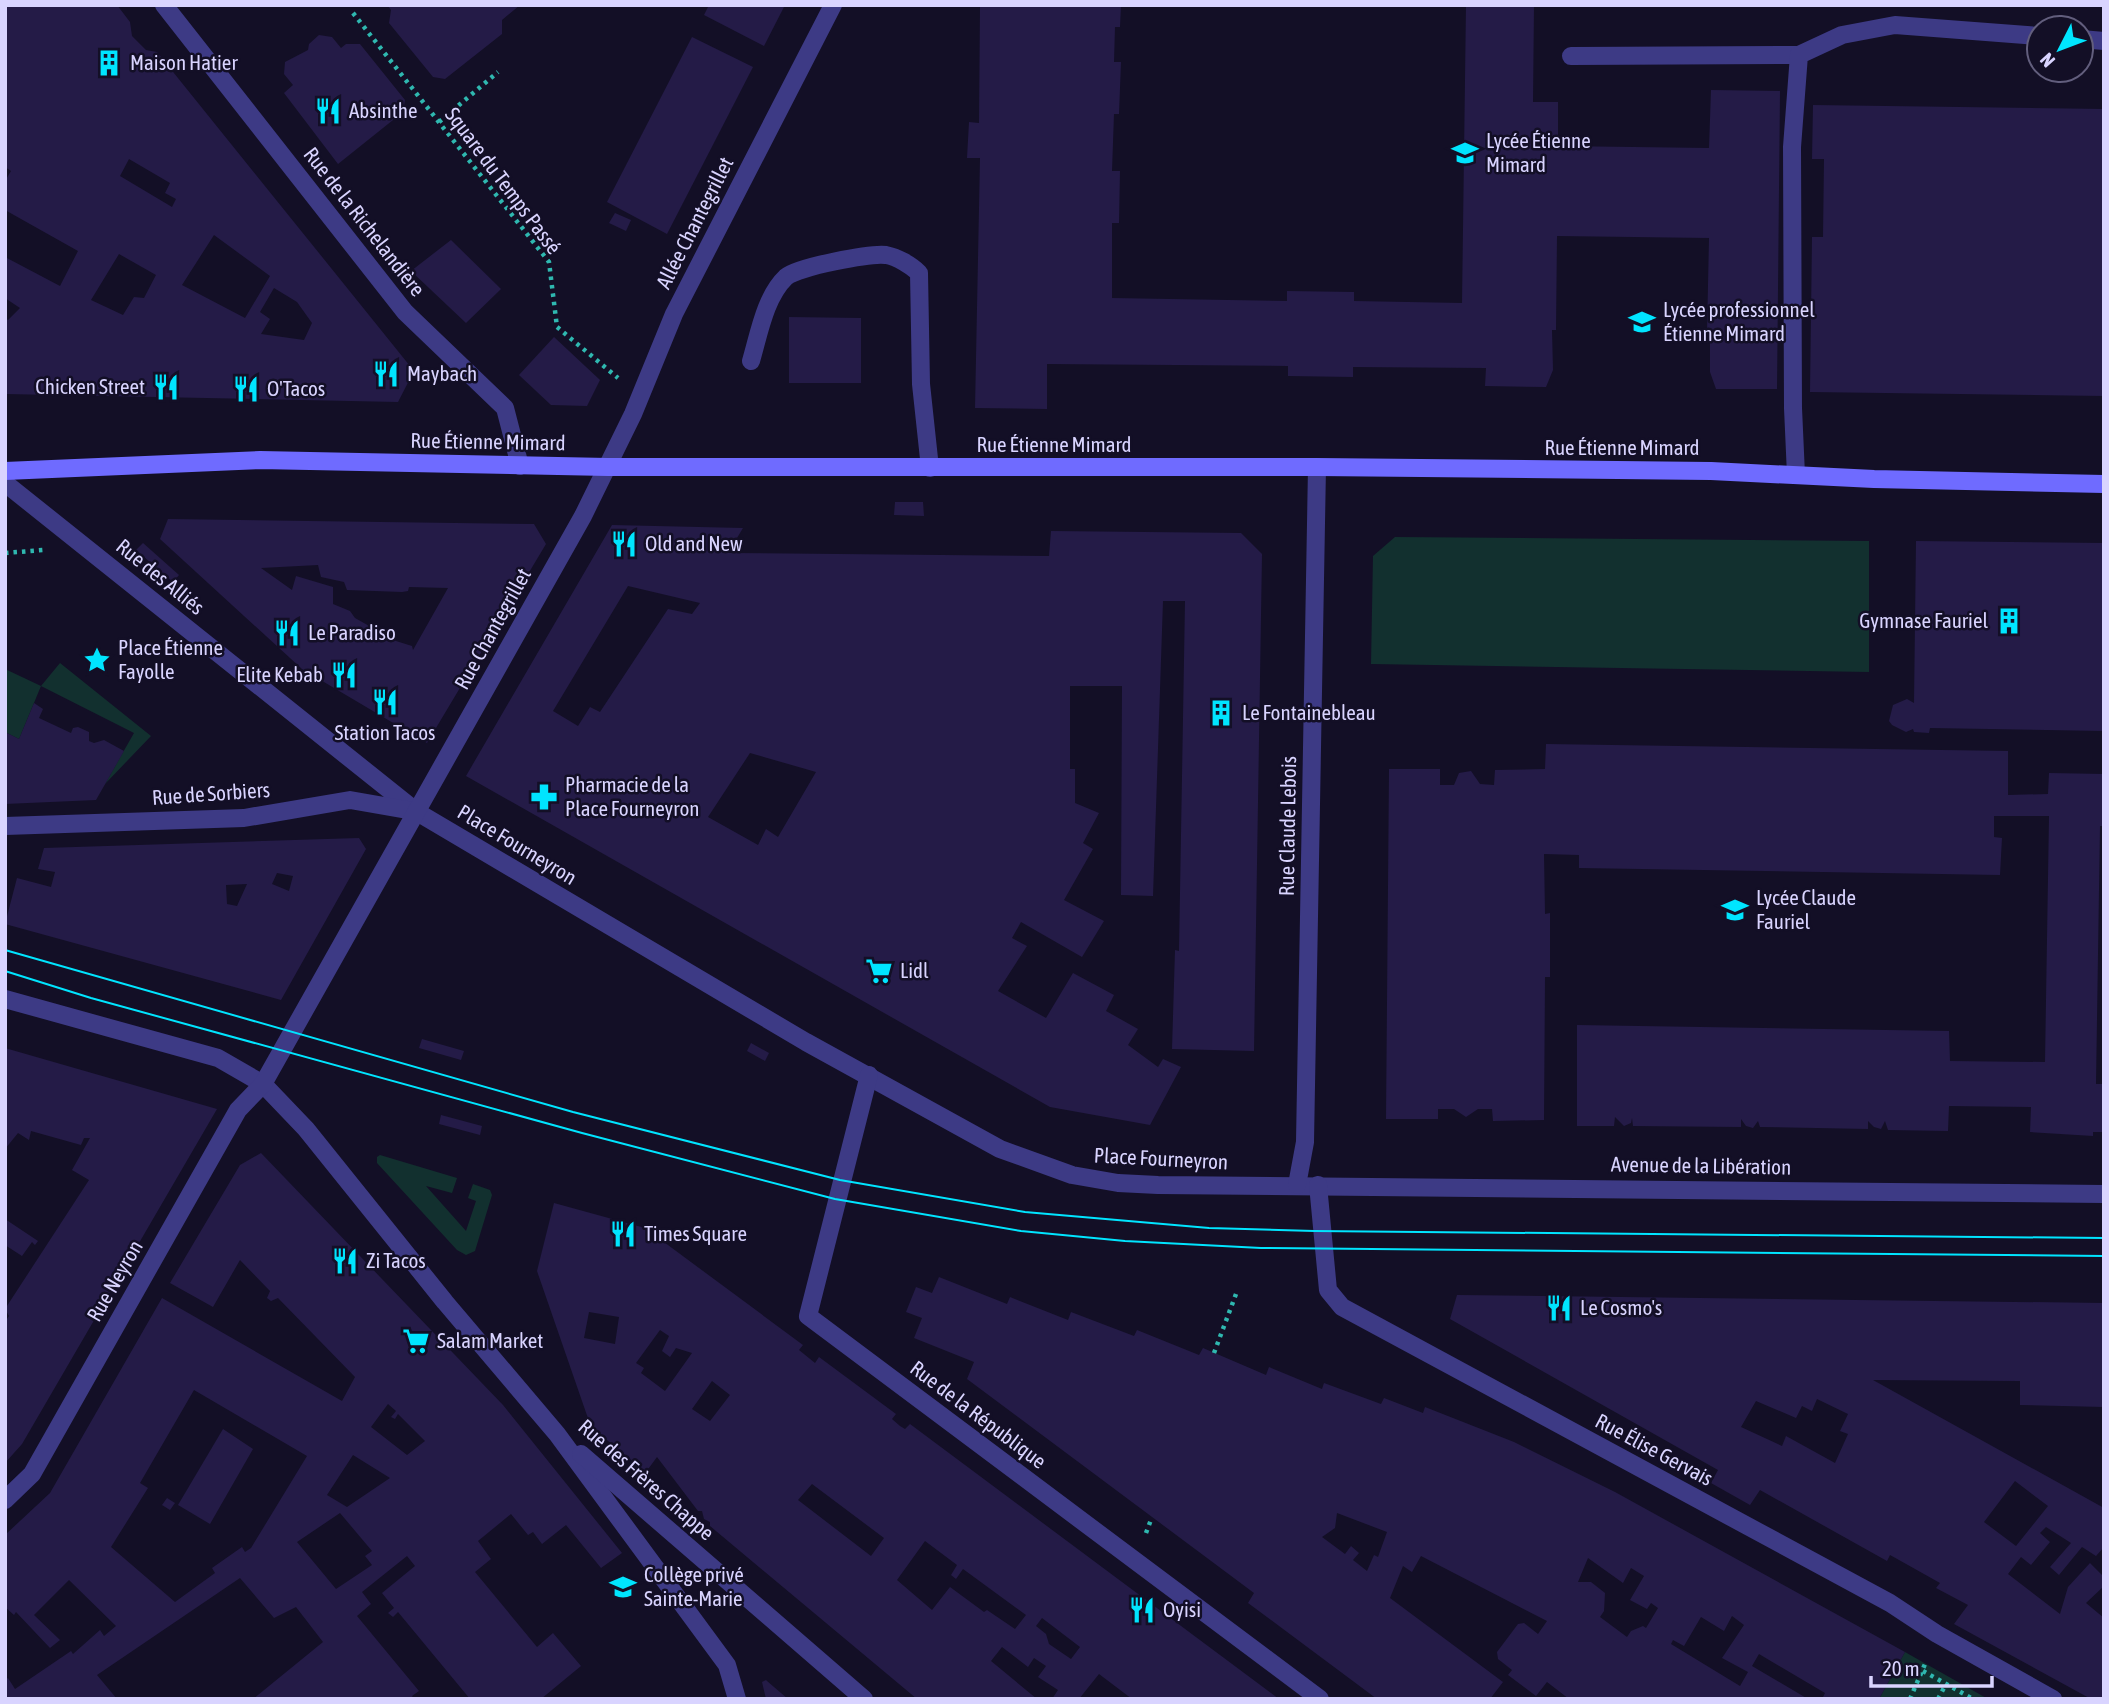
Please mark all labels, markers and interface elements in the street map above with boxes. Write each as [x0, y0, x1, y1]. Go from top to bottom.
north arrow [2025, 14, 2095, 84]
building icon: Maison Hatier [94, 48, 124, 78]
text: N [2035, 49, 2059, 72]
place label: Maison Hatier [130, 50, 238, 74]
restaurant icon: Absinthe [313, 96, 343, 126]
place label: Absinthe [349, 98, 417, 122]
street label: Square du Temps Passé [441, 102, 567, 258]
place label: Lycée Étienne Mimard [1486, 128, 1591, 176]
school or university icon: Lycée Étienne Mimard [1450, 138, 1480, 168]
street label: Rue de la Richelandière [299, 142, 430, 300]
street label: Allée Chantegrillet [651, 153, 738, 292]
place label: Lycée professionnel Étienne Mimard [1663, 297, 1815, 345]
school or university icon: Lycée professionnel Étienne Mimard [1627, 307, 1657, 337]
restaurant icon: Maybach [371, 359, 401, 389]
place label: Maybach [407, 361, 477, 385]
restaurant icon: Chicken Street [151, 372, 181, 402]
place label: Chicken Street [35, 374, 145, 398]
restaurant icon: O'Tacos [231, 374, 261, 404]
place label: O'Tacos [267, 376, 325, 400]
street label: Rue Étienne Mimard [410, 428, 566, 454]
street label: Rue Étienne Mimard [976, 432, 1132, 456]
street label: Rue Étienne Mimard [1544, 435, 1700, 459]
restaurant icon: Old and New [609, 529, 639, 559]
place label: Old and New [645, 531, 743, 555]
street label: Rue des Alliés [112, 534, 209, 619]
street label: Rue Chantegrillet [449, 564, 535, 693]
building icon: Gymnase Fauriel [1994, 606, 2024, 636]
place label: Gymnase Fauriel [1859, 608, 1988, 632]
restaurant icon: Le Paradiso [272, 618, 302, 648]
place label: Le Paradiso [308, 620, 396, 644]
place label: Place Étienne Fayolle [118, 635, 223, 683]
place icon: Place Étienne Fayolle [82, 645, 112, 675]
restaurant icon: Elite Kebab [329, 660, 359, 690]
place label: Elite Kebab [236, 662, 323, 686]
restaurant icon: Station Tacos [370, 687, 400, 717]
building icon: Le Fontainebleau [1206, 698, 1236, 728]
place label: Le Fontainebleau [1242, 700, 1376, 724]
place label: Station Tacos [334, 720, 436, 744]
street label: Rue Claude Lebois [1274, 756, 1300, 896]
place label: Pharmacie de la Place Fourneyron [565, 772, 699, 820]
street label: Rue de Sorbiers [151, 777, 271, 809]
pharmacy icon: Pharmacie de la Place Fourneyron [529, 782, 559, 812]
street label: Place Fourneyron [454, 799, 581, 889]
place label: Lycée Claude Fauriel [1756, 885, 1856, 933]
school or university icon: Lycée Claude Fauriel [1720, 895, 1750, 925]
supermarket icon: Lidl [864, 956, 894, 986]
place label: Lidl [900, 958, 929, 982]
street label: Place Fourneyron [1093, 1142, 1229, 1174]
street label: Avenue de la Libération [1611, 1151, 1791, 1179]
restaurant icon: Times Square [608, 1219, 638, 1249]
place label: Times Square [644, 1221, 747, 1245]
street label: Rue Neyron [81, 1236, 147, 1325]
restaurant icon: Zi Tacos [330, 1246, 360, 1276]
place label: Zi Tacos [366, 1248, 426, 1272]
restaurant icon: Le Cosmo's [1544, 1293, 1574, 1323]
place label: Le Cosmo's [1580, 1295, 1662, 1319]
supermarket icon: Salam Market [401, 1326, 431, 1356]
place label: Salam Market [437, 1328, 543, 1352]
street label: Rue de la République [906, 1355, 1051, 1473]
street label: Rue Élise Gervais [1592, 1408, 1717, 1490]
street label: Rue des Frères Chappe [574, 1414, 719, 1545]
place label: Collège privé Sainte-Marie [644, 1562, 744, 1610]
school or university icon: Collège privé Sainte-Marie [608, 1572, 638, 1602]
restaurant icon: Oyisi [1127, 1595, 1157, 1625]
place label: Oyisi [1163, 1597, 1201, 1621]
scale bar [1871, 1644, 1992, 1688]
text: 20 m [1882, 1656, 1920, 1680]

